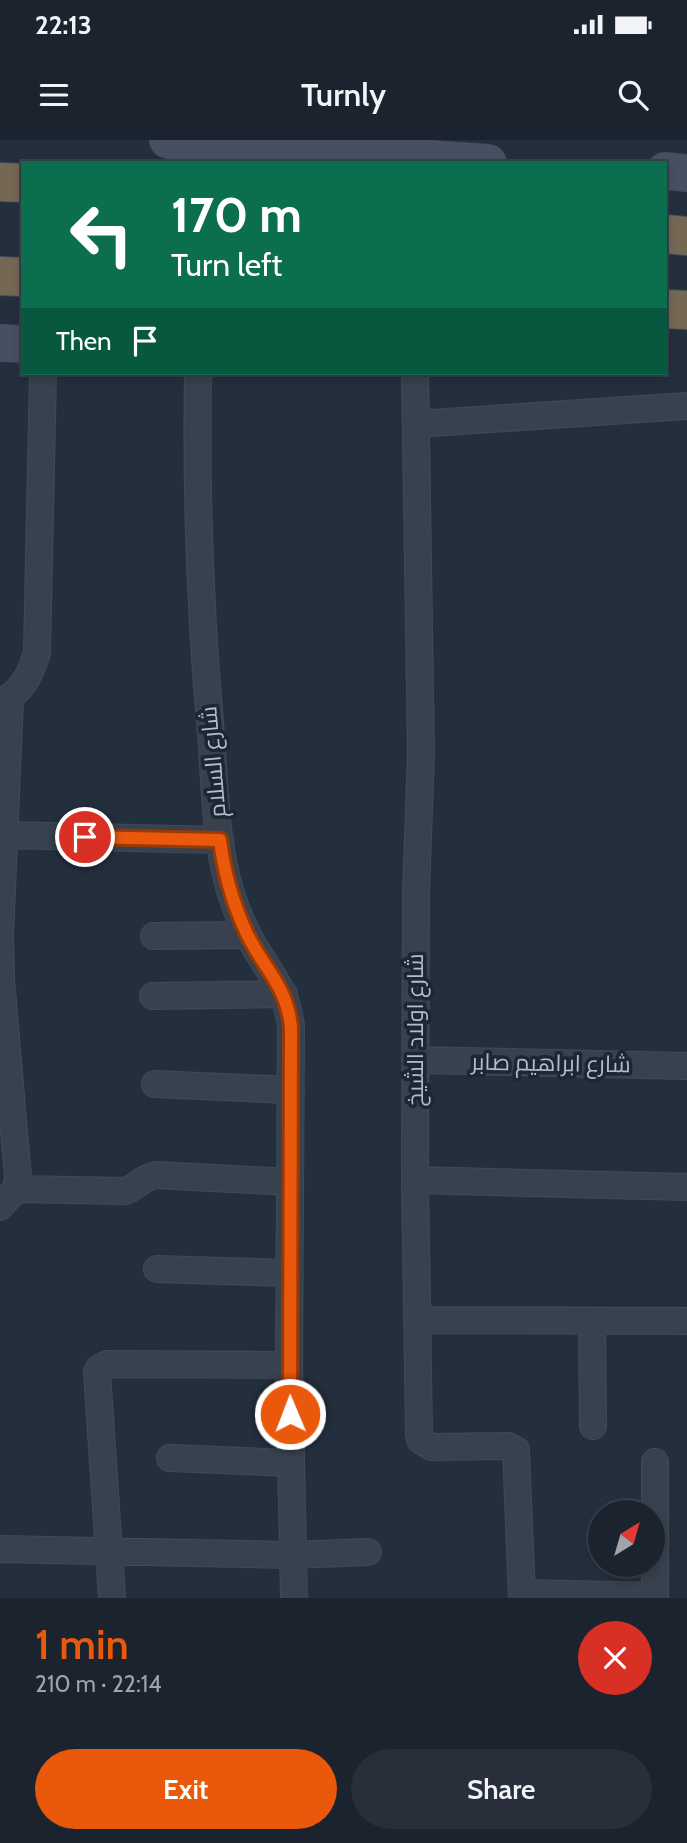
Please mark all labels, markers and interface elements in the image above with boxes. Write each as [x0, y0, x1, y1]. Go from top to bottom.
text: 22:13 [35, 9, 92, 41]
text: Turnly [301, 75, 386, 114]
icon: menu [35, 76, 73, 114]
icon: search [614, 76, 652, 114]
text: 170 m [171, 185, 302, 244]
icon: left [56, 189, 147, 280]
text: Turn left [171, 245, 282, 284]
icon: arrive [126, 322, 164, 360]
text: Then [56, 325, 112, 357]
street label: شارع السلام [194, 705, 234, 819]
pin [55, 807, 115, 867]
icon: arrive [66, 818, 104, 856]
street label: شارع اولاد الشيخ [401, 953, 431, 1107]
street label: شارع ابراهيم صابر [469, 1048, 631, 1080]
position arrow [253, 1377, 327, 1451]
north arrow [588, 1500, 665, 1577]
map controls [588, 1500, 665, 1577]
text: 1 min [35, 1618, 129, 1670]
button: close [578, 1621, 652, 1695]
text: 210 m · 22:14 [35, 1670, 161, 1698]
button: Exit [35, 1749, 337, 1829]
button: Share [351, 1749, 652, 1829]

